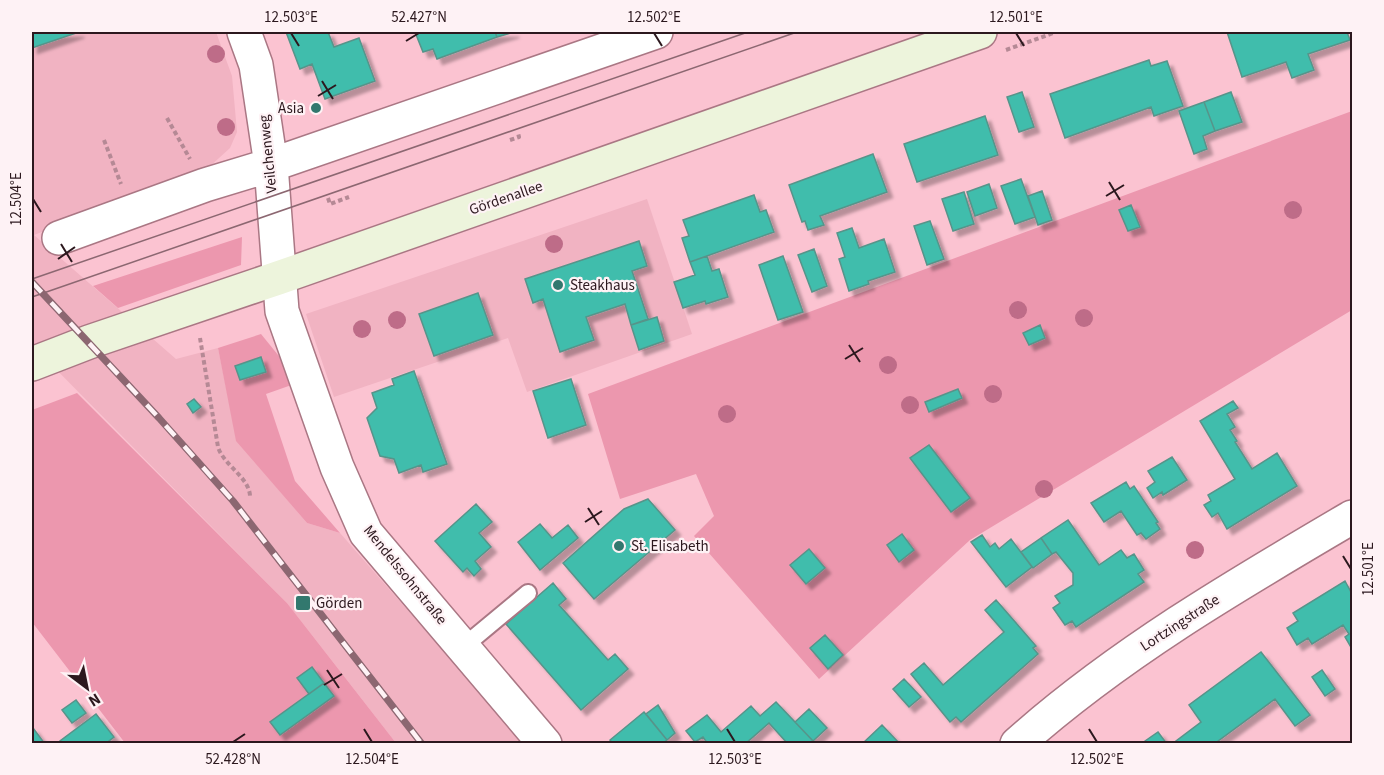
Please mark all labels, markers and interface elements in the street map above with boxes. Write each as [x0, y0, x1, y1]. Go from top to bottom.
text: 12.503°E [264, 7, 318, 28]
text: 52.427°N [391, 7, 447, 28]
text: 12.502°E [627, 7, 681, 28]
text: 12.501°E [989, 7, 1043, 28]
place label: Asia [278, 98, 304, 119]
marker: Asia [309, 101, 323, 115]
street label: Veilchenweg [253, 113, 283, 194]
text: 12.504°E [6, 172, 27, 226]
street label: Gördenallee [466, 176, 546, 220]
place label: Steakhaus [570, 275, 635, 296]
marker: Steakhaus [551, 278, 565, 292]
street label: Mendelssohnstraße [358, 521, 452, 629]
place label: St. Elisabeth [631, 536, 709, 557]
marker: St. Elisabeth [612, 539, 626, 553]
text: 12.501°E [1358, 542, 1379, 596]
street label: Lortzingstraße [1136, 589, 1224, 657]
place label: Görden [316, 593, 362, 614]
marker: Görden [294, 594, 312, 612]
north arrow [57, 658, 117, 718]
text: N [84, 688, 105, 712]
text: 52.428°N [205, 749, 261, 770]
text: 12.504°E [345, 749, 399, 770]
text: 12.503°E [708, 749, 762, 770]
text: 12.502°E [1070, 749, 1124, 770]

